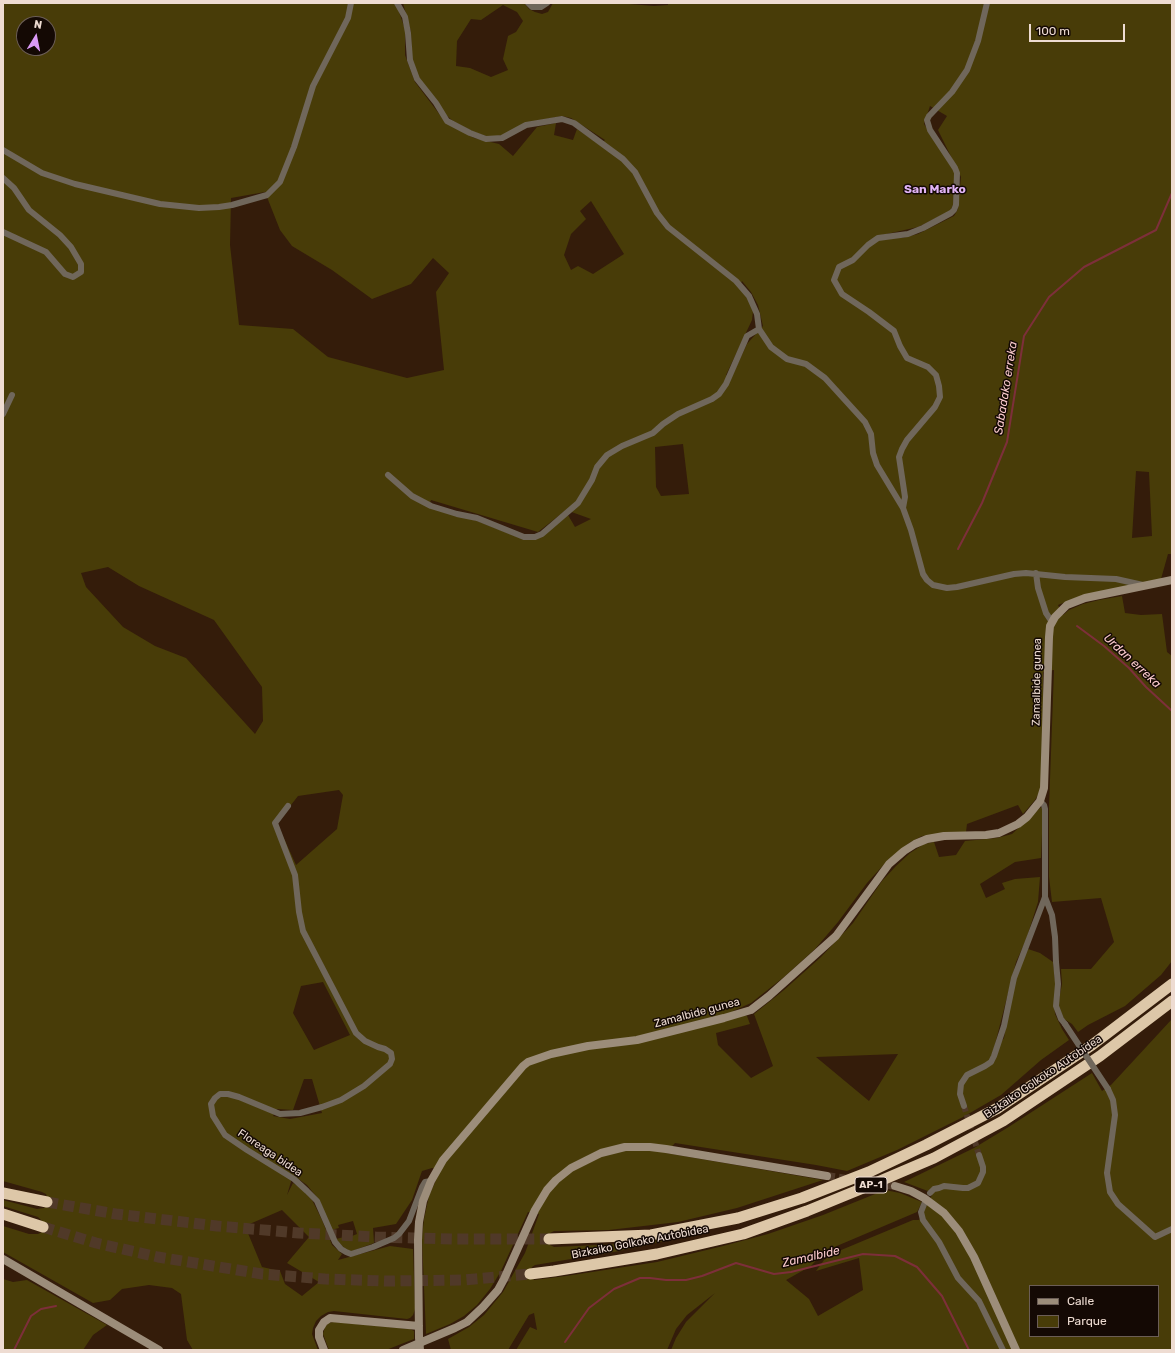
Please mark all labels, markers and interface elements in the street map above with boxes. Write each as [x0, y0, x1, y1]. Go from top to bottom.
north arrow [16, 16, 56, 56]
scale bar [1031, 16, 1127, 42]
text: N [33, 18, 43, 32]
text: 100 m [1036, 24, 1070, 38]
district label: San Marko [904, 183, 966, 197]
water label: Sabadako erreka [992, 340, 1020, 436]
water label: Urdan erreka [1100, 631, 1164, 691]
street label: Zamalbide gunea [1030, 638, 1044, 726]
street label: Zamalbide gunea [653, 995, 741, 1031]
street label: Bizkaiko Golkoko Autobidea [982, 1033, 1104, 1121]
street label: Floreaga bidea [235, 1127, 305, 1179]
road number: AP-1 [855, 1177, 887, 1193]
street label: Bizkaiko Golkoko Autobidea [570, 1222, 710, 1262]
water label: Zamalbide [781, 1243, 841, 1271]
legend [1029, 1285, 1159, 1337]
text: Calle [1067, 1294, 1094, 1308]
text: Parque [1067, 1314, 1107, 1328]

